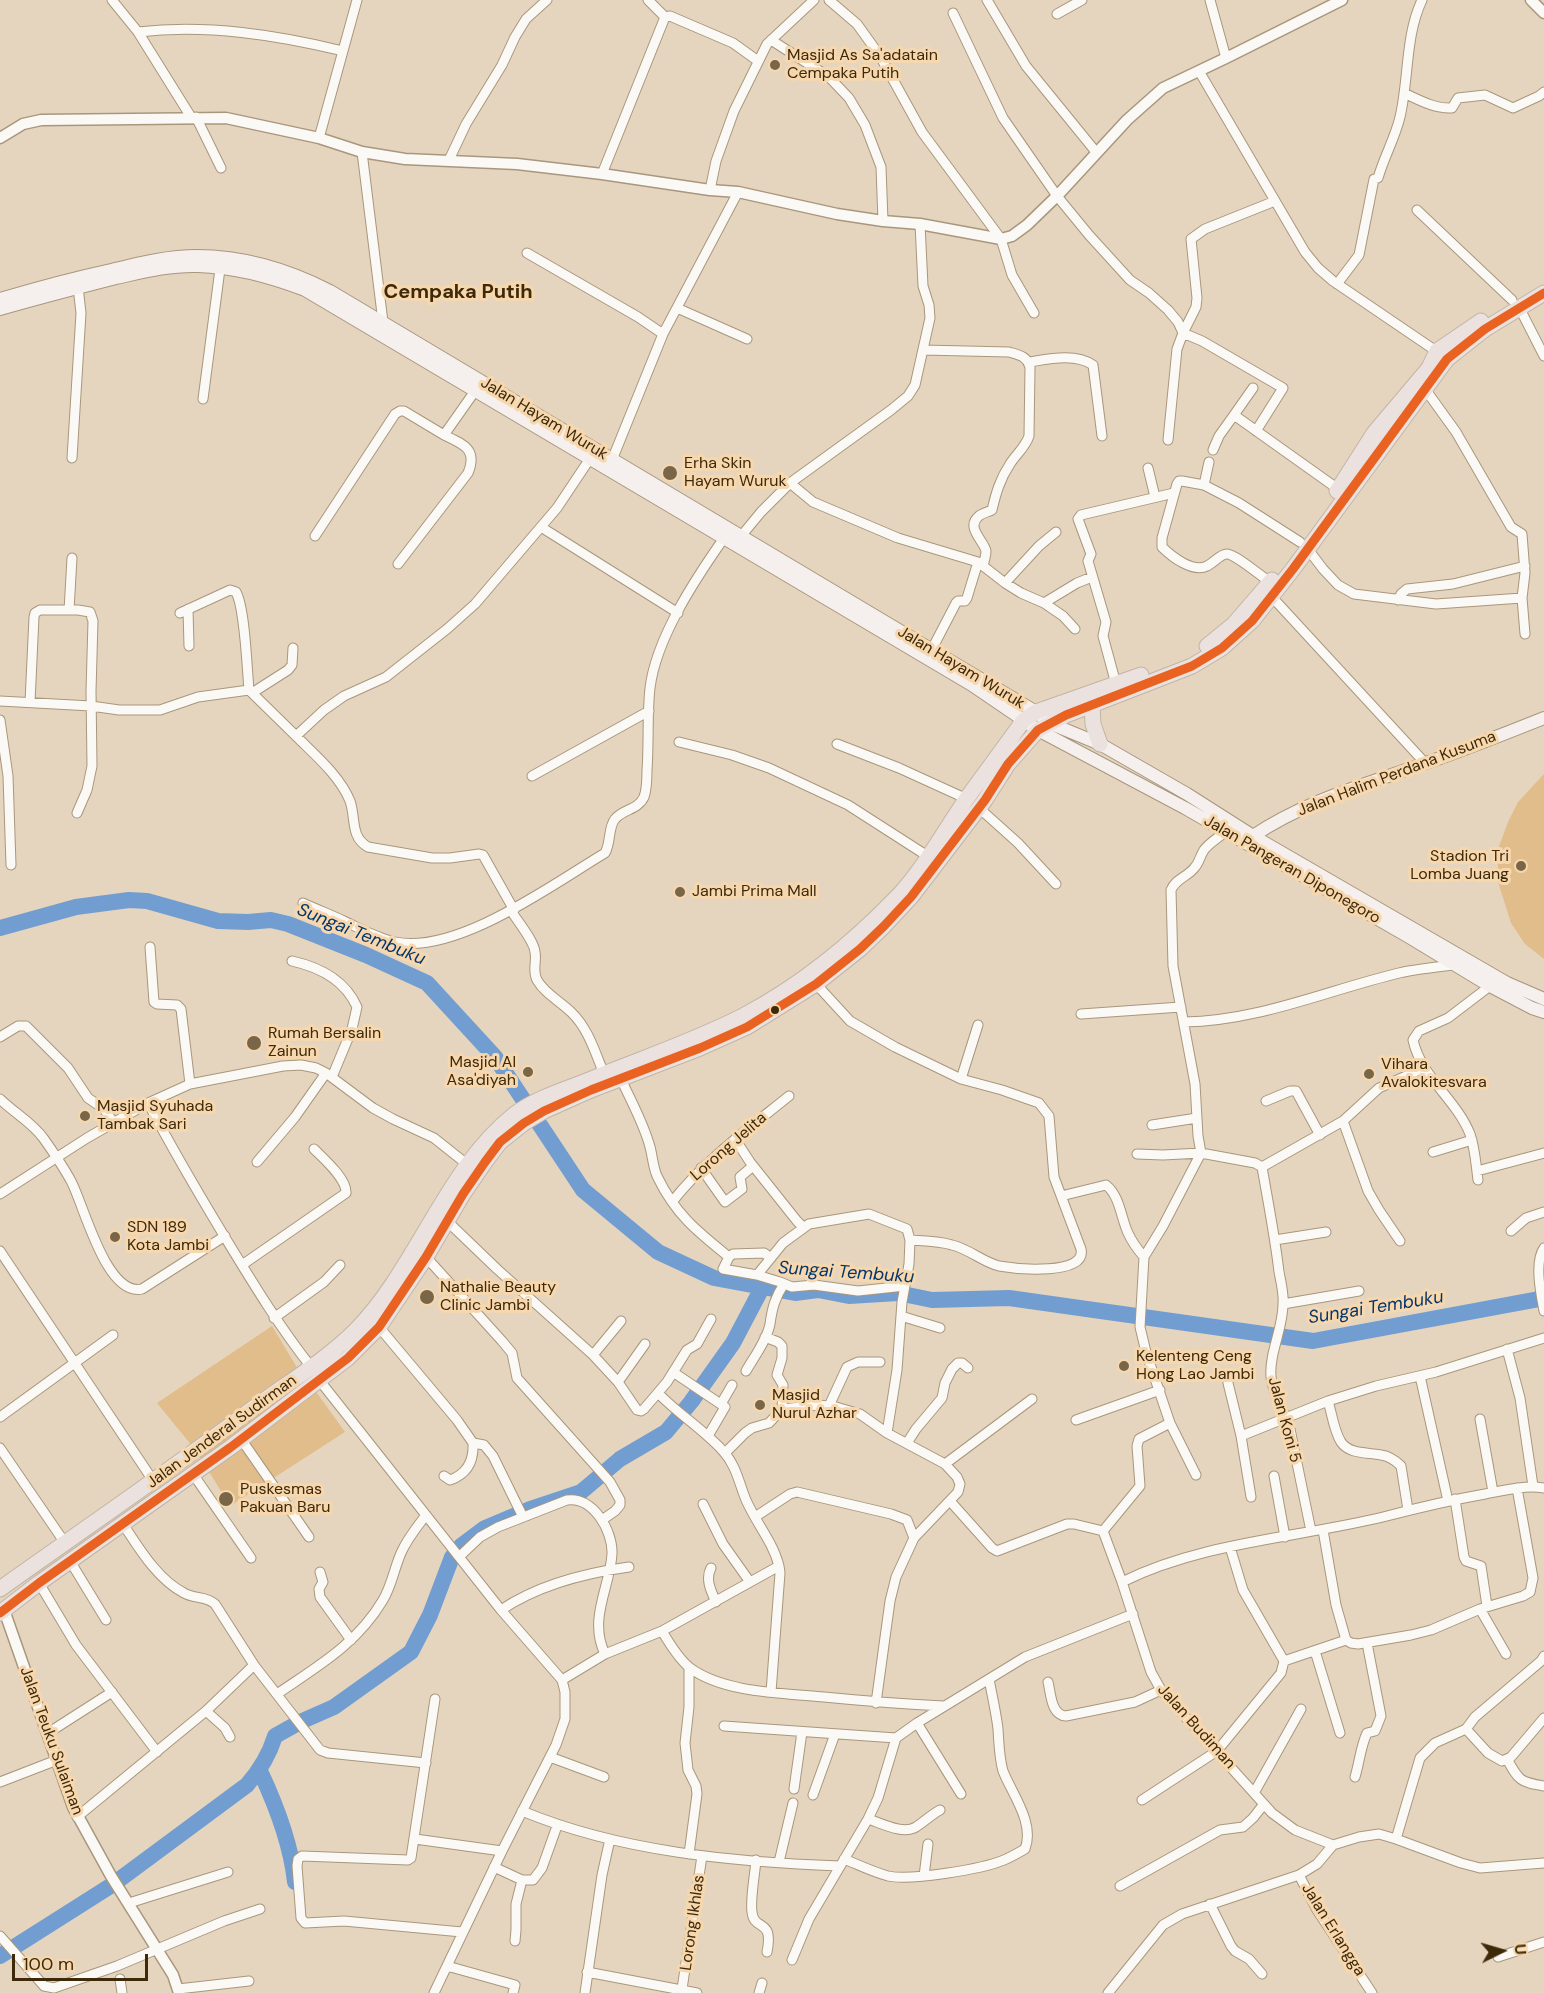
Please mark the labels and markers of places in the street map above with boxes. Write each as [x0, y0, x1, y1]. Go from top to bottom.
place label: Masjid As Sa'adatain Cempaka Putih [787, 46, 938, 84]
marker: Masjid As Sa'adatain Cempaka Putih [768, 58, 782, 72]
place label: Erha Skin Hayam Wuruk [684, 454, 787, 492]
marker: Erha Skin Hayam Wuruk [661, 464, 679, 482]
place label: Stadion Tri Lomba Juang [1410, 847, 1509, 885]
marker: Stadion Tri Lomba Juang [1514, 859, 1528, 873]
place label: Jambi Prima Mall [692, 882, 817, 902]
marker: Jambi Prima Mall [673, 885, 687, 899]
unlabelled marker [769, 1004, 781, 1016]
place label: Rumah Bersalin Zainun [268, 1024, 381, 1062]
marker: Rumah Bersalin Zainun [245, 1034, 263, 1052]
place label: Masjid Al Asa'diyah [447, 1053, 516, 1091]
place label: Vihara Avalokitesvara [1381, 1055, 1487, 1093]
marker: Masjid Al Asa'diyah [521, 1065, 535, 1079]
marker: Vihara Avalokitesvara [1362, 1067, 1376, 1081]
place label: Masjid Syuhada Tambak Sari [97, 1097, 213, 1135]
marker: Masjid Syuhada Tambak Sari [78, 1109, 92, 1123]
place label: SDN 189 Kota Jambi [127, 1218, 209, 1256]
marker: SDN 189 Kota Jambi [108, 1230, 122, 1244]
place label: Nathalie Beauty Clinic Jambi [440, 1278, 556, 1316]
marker: Nathalie Beauty Clinic Jambi [418, 1288, 436, 1306]
place label: Kelenteng Ceng Hong Lao Jambi [1136, 1347, 1254, 1385]
marker: Kelenteng Ceng Hong Lao Jambi [1117, 1359, 1131, 1373]
place label: Masjid Nurul Azhar [772, 1386, 857, 1424]
marker: Masjid Nurul Azhar [753, 1398, 767, 1412]
place label: Puskesmas Pakuan Baru [240, 1480, 330, 1518]
marker: Puskesmas Pakuan Baru [217, 1490, 235, 1508]

